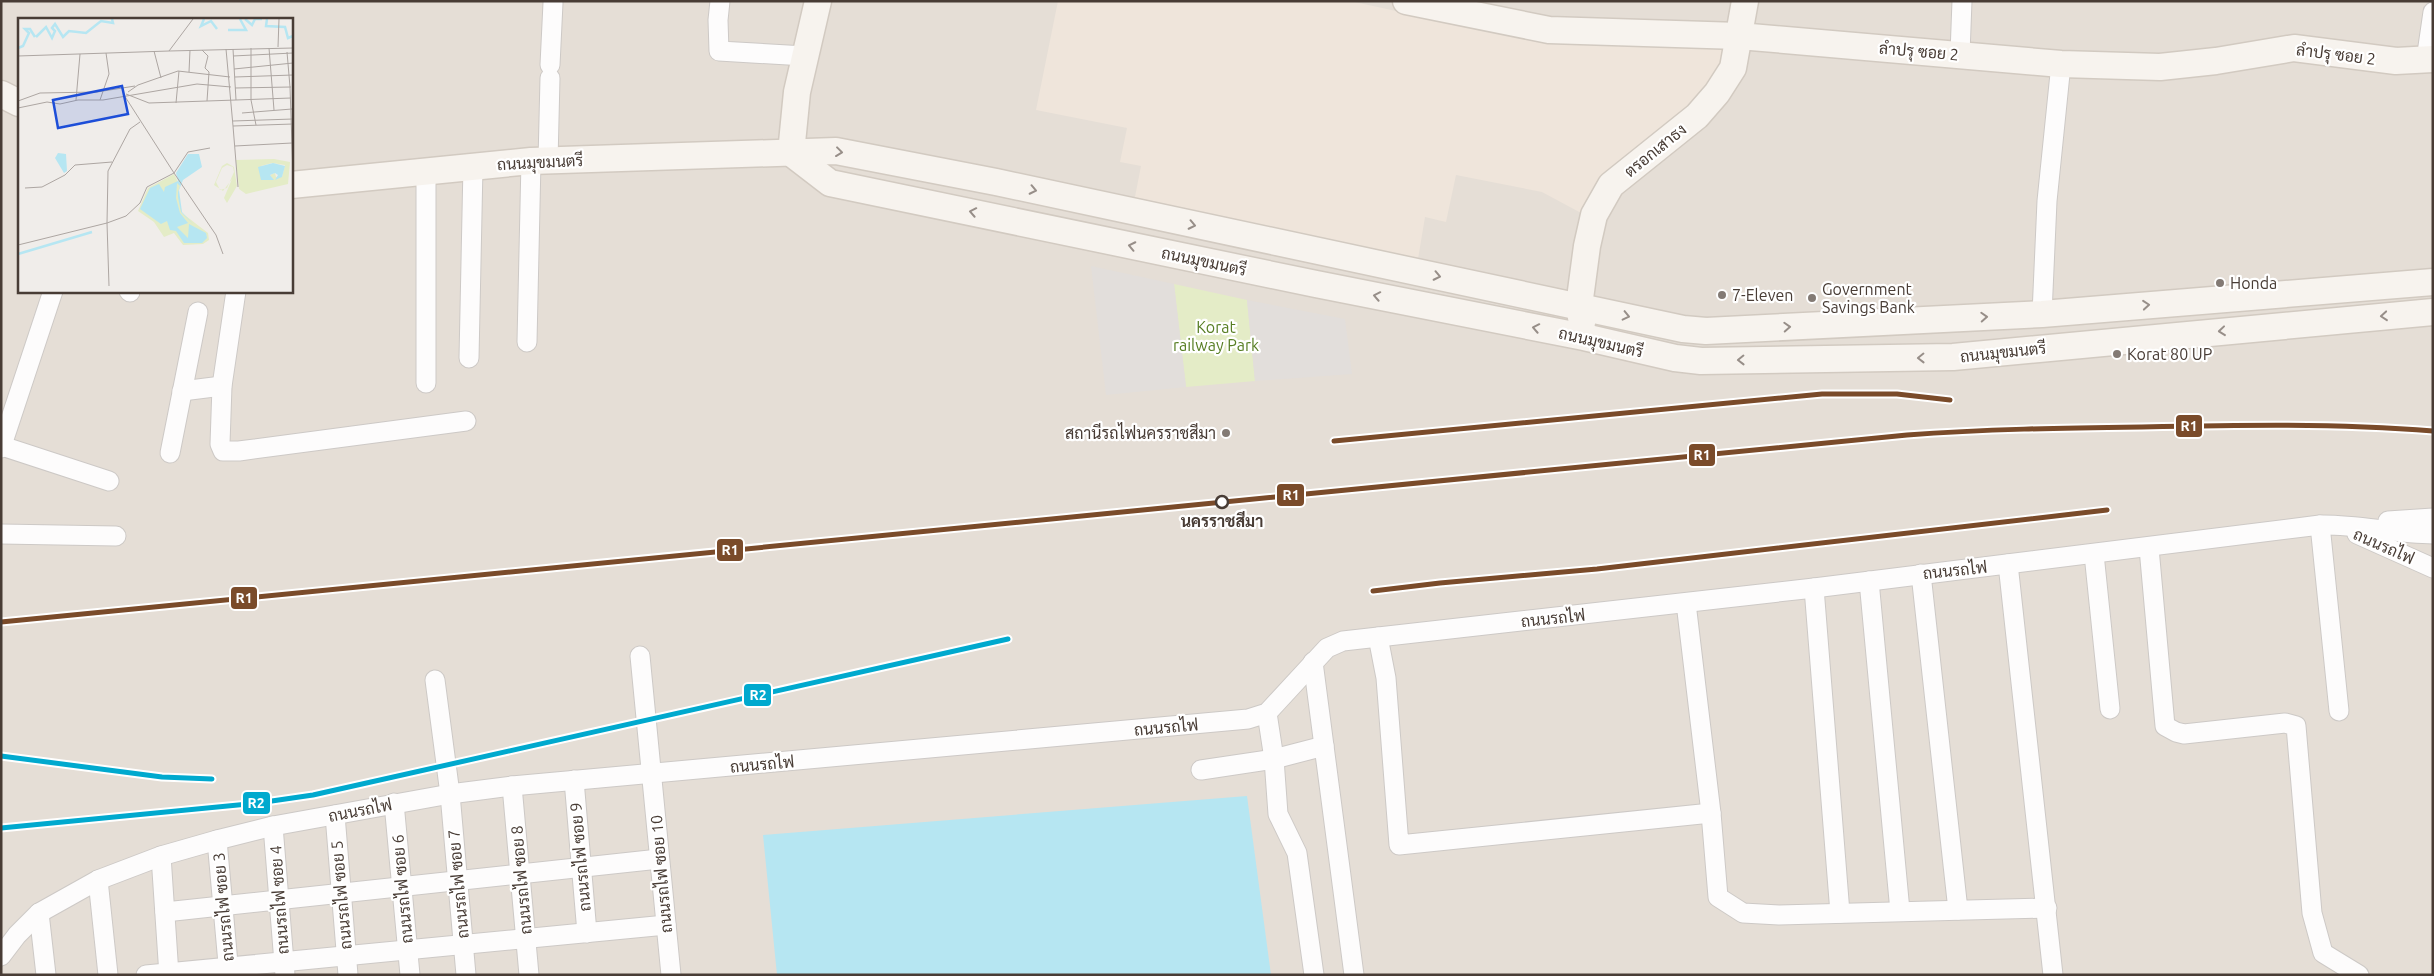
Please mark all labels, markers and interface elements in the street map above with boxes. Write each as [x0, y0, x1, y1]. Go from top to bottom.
inset map [18, 18, 292, 292]
street label: ลำปรุ ซอย 2 [1878, 39, 1960, 66]
street label: ลำปรุ ซอย 2 [2295, 40, 2377, 71]
street label: ตรอกเสาธง [1621, 120, 1689, 180]
one-way arrow [836, 146, 844, 157]
street label: ถนนมุขมนตรี [496, 149, 584, 176]
one-way arrow [1029, 184, 1038, 195]
one-way arrow [968, 207, 977, 218]
one-way arrow [1187, 219, 1196, 230]
one-way arrow [1127, 241, 1136, 252]
street label: ถนนมุขมนตรี [1159, 241, 1249, 282]
one-way arrow [1432, 270, 1441, 281]
place label: Honda [2230, 274, 2277, 292]
marker: Honda [2214, 277, 2226, 289]
place label: Government Savings Bank [1822, 280, 1915, 316]
place label: 7-Eleven [1732, 286, 1793, 304]
marker: 7-Eleven [1716, 289, 1728, 301]
one-way arrow [1372, 292, 1381, 302]
marker: Government Savings Bank [1806, 292, 1818, 304]
one-way arrow [2143, 300, 2151, 311]
one-way arrow [1622, 310, 1631, 321]
one-way arrow [2380, 310, 2388, 321]
one-way arrow [1981, 312, 1989, 323]
park label: Korat railway Park [1173, 318, 1259, 354]
street label: ถนนมุขมนตรี [1556, 322, 1646, 363]
one-way arrow [1783, 322, 1791, 333]
one-way arrow [1532, 323, 1540, 333]
one-way arrow [2218, 325, 2226, 336]
street label: ถนนมุขมนตรี [1959, 337, 2048, 368]
place label: Korat 80 UP [2127, 345, 2212, 363]
marker: Korat 80 UP [2111, 348, 2123, 360]
one-way arrow [1917, 353, 1924, 363]
one-way arrow [1737, 355, 1744, 365]
line badge: R1 [2175, 414, 2203, 438]
text: R1 [2180, 418, 2198, 434]
place label: สถานีรถไฟนครราชสีมา [1065, 422, 1216, 442]
marker: สถานีรถไฟนครราชสีมา [1220, 427, 1232, 439]
line badge: R1 [1688, 443, 1716, 467]
text: R1 [1693, 447, 1711, 463]
line badge: R1 [1276, 483, 1305, 507]
text: R1 [1282, 487, 1300, 503]
marker: นครราชสีมา [1215, 495, 1229, 509]
place label: นครราชสีมา [1181, 511, 1263, 530]
street label: ถนนรถไฟ [2351, 523, 2418, 567]
line badge: R1 [716, 538, 744, 562]
text: R1 [721, 542, 739, 558]
street label: ถนนรถไฟ [1922, 556, 1988, 582]
line badge: R1 [230, 586, 258, 610]
text: R1 [235, 590, 253, 606]
street label: ถนนรถไฟ [1520, 604, 1586, 630]
line badge: R2 [743, 683, 772, 707]
text: R2 [749, 687, 767, 703]
street label: ถนนรถไฟ [1133, 713, 1199, 739]
street label: ถนนรถไฟ [729, 750, 795, 776]
line badge: R2 [242, 791, 271, 815]
street label: ถนนรถไฟ [326, 793, 393, 825]
text: R2 [247, 795, 265, 811]
street label: ถนนรถไฟ ซอย 9 [564, 802, 594, 912]
street label: ถนนรถไฟ ซอย 10 [645, 814, 675, 934]
street label: ถนนรถไฟ ซอย 8 [505, 825, 535, 935]
street label: ถนนรถไฟ ซอย 7 [442, 829, 472, 939]
street label: ถนนรถไฟ ซอย 6 [386, 834, 416, 944]
street label: ถนนรถไฟ ซอย 5 [325, 840, 355, 950]
street label: ถนนรถไฟ ซอย 4 [264, 845, 292, 955]
street label: ถนนรถไฟ ซอย 3 [207, 852, 237, 962]

